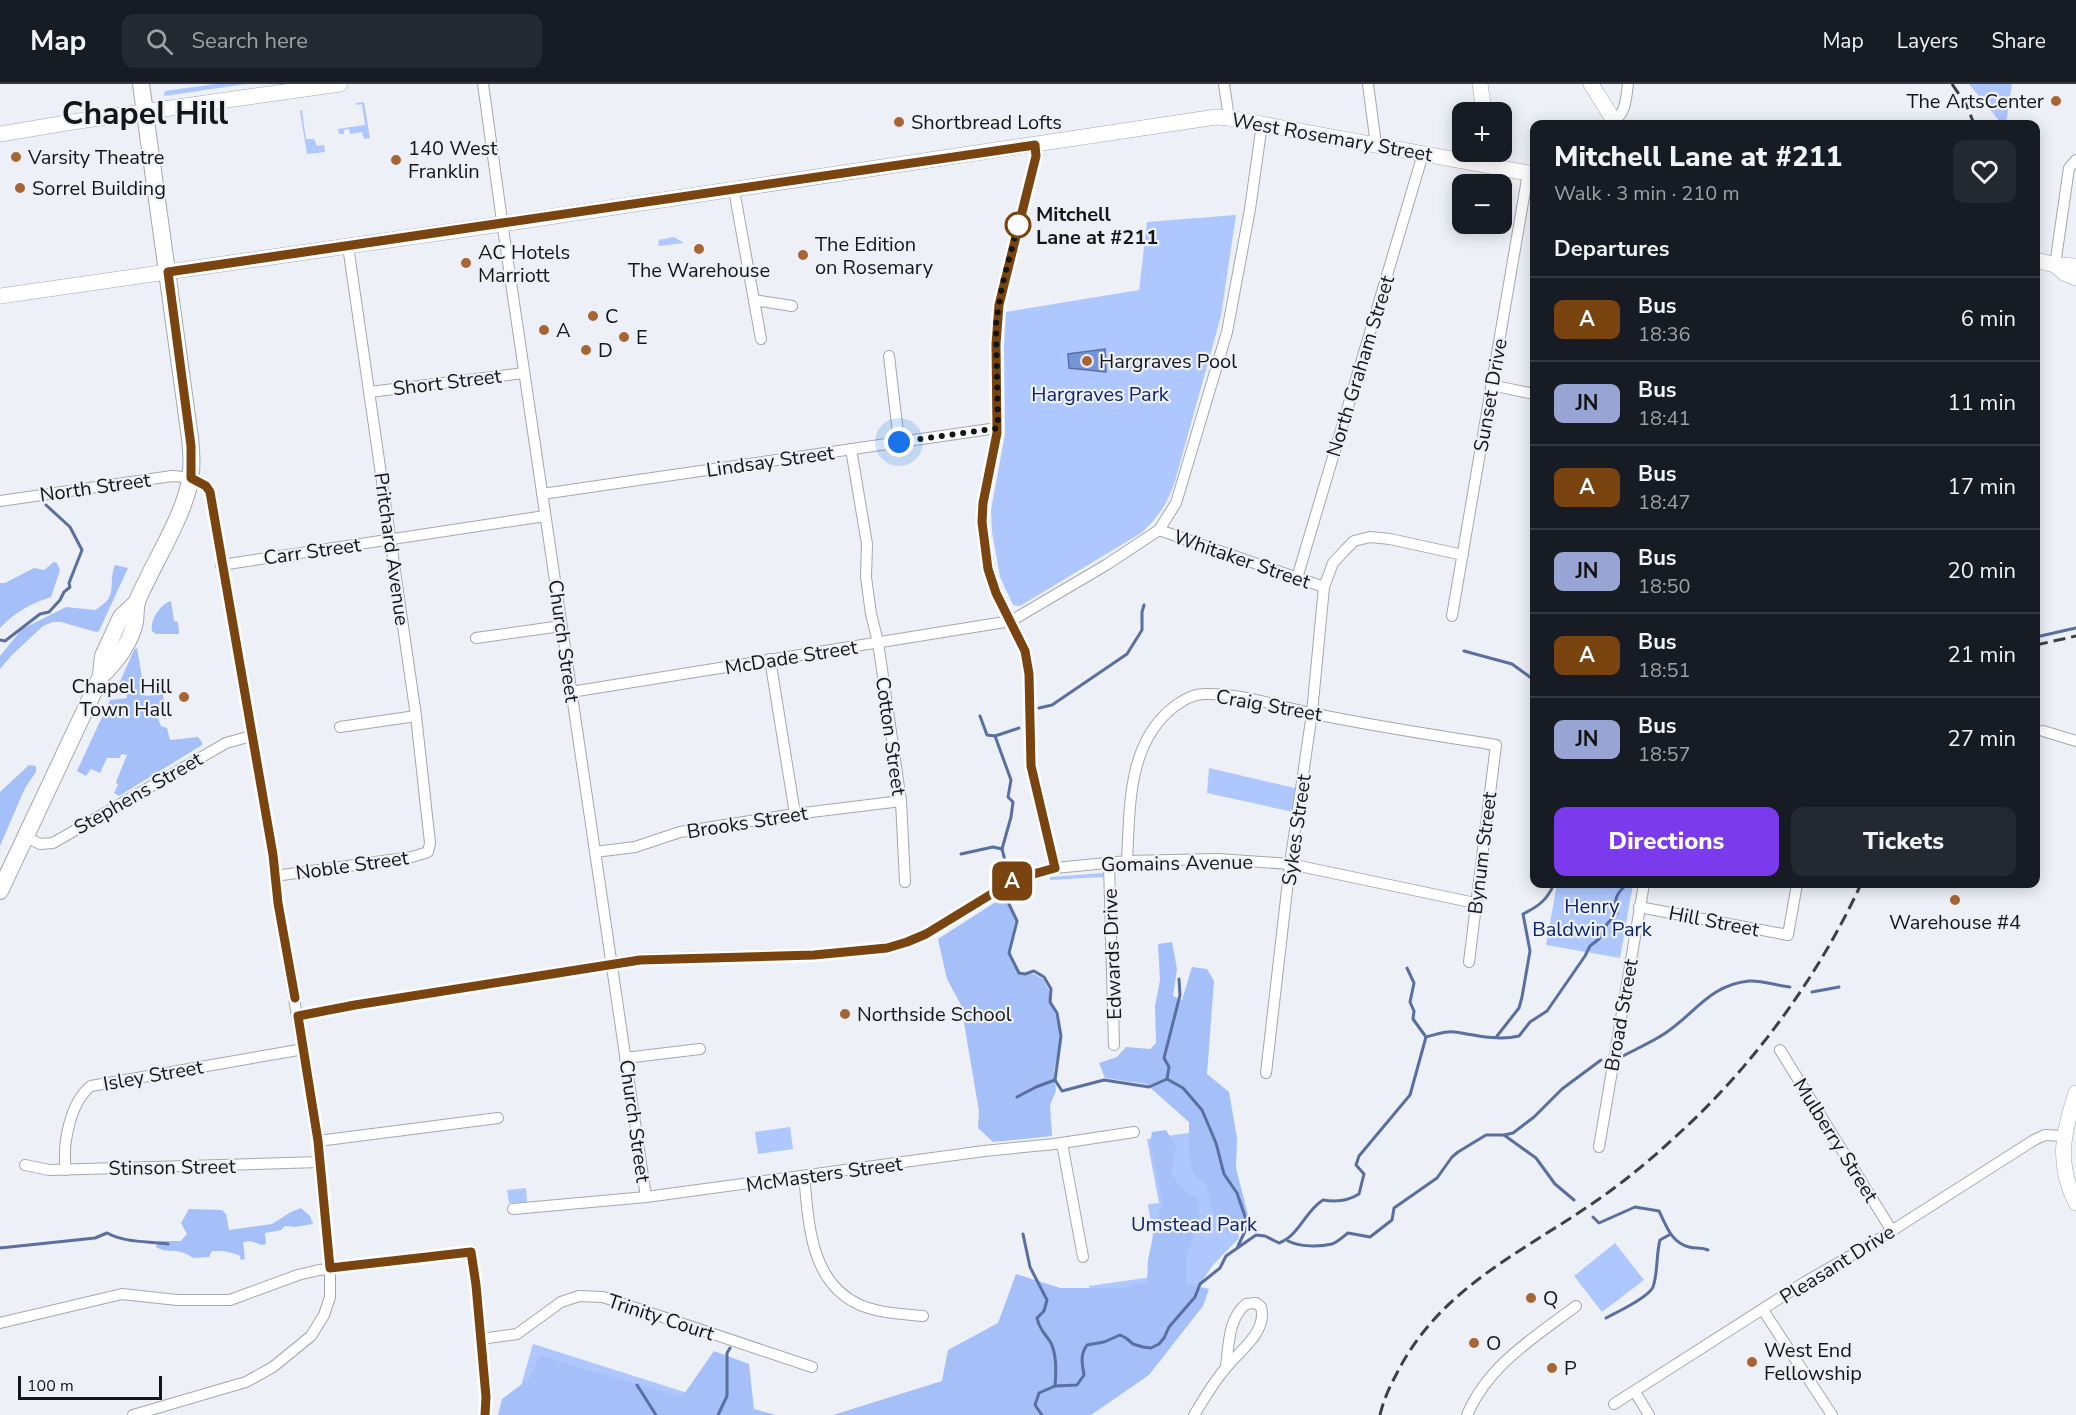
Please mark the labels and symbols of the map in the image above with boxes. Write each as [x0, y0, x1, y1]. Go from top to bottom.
place label: The ArtsCenter [1906, 88, 2044, 115]
district label: Chapel Hill [62, 92, 228, 135]
marker: The ArtsCenter [2049, 94, 2063, 108]
street label: West Rosemary Street [1230, 107, 1435, 169]
place label: Shortbread Lofts [911, 109, 1062, 136]
marker: Shortbread Lofts [892, 115, 906, 129]
place label: 140 West Franklin [408, 135, 498, 185]
place label: Varsity Theatre [27, 144, 164, 171]
marker: Varsity Theatre [9, 150, 23, 164]
marker: 140 West Franklin [389, 153, 403, 167]
place label: Sorrel Building [32, 175, 166, 202]
marker: Sorrel Building [13, 181, 27, 195]
place label: Mitchell Lane at #211 [1036, 201, 1158, 251]
marker: Mitchell Lane at #211 [1005, 212, 1031, 238]
place label: The Edition on Rosemary [815, 231, 934, 281]
place label: AC Hotels Marriott [478, 239, 570, 289]
marker: The Warehouse [692, 242, 706, 256]
marker: The Edition on Rosemary [796, 248, 810, 262]
marker: AC Hotels Marriott [459, 256, 473, 270]
place label: The Warehouse [628, 257, 770, 284]
street label: North Graham Street [1320, 271, 1401, 460]
place label: C [605, 303, 618, 330]
marker: C [586, 309, 600, 323]
place label: A [556, 317, 571, 344]
marker: A [537, 323, 551, 337]
place label: E [636, 324, 648, 351]
marker: E [617, 330, 631, 344]
street label: Sunset Drive [1467, 336, 1514, 454]
place label: D [598, 337, 613, 364]
marker: D [579, 343, 593, 357]
place label: Hargraves Pool [1099, 348, 1237, 375]
marker: Hargraves Pool [1080, 354, 1094, 368]
street label: Short Street [391, 362, 504, 403]
park label: Hargraves Park [1031, 381, 1170, 408]
your location [884, 427, 914, 457]
street label: Lindsay Street [704, 439, 837, 484]
street label: North Street [38, 466, 153, 509]
street label: Pritchard Avenue [367, 471, 416, 627]
street label: Whitaker Street [1170, 523, 1315, 596]
street label: Carr Street [262, 531, 363, 572]
street label: Church Street [542, 578, 586, 705]
street label: McDade Street [723, 634, 860, 681]
place label: Chapel Hill Town Hall [72, 673, 172, 723]
street label: Cotton Street [869, 675, 912, 798]
street label: Craig Street [1214, 683, 1325, 728]
marker: Chapel Hill Town Hall [177, 690, 191, 704]
street label: Stephens Street [69, 745, 208, 841]
street label: Sykes Street [1275, 772, 1318, 887]
street label: Bynum Street [1462, 789, 1504, 916]
street label: Brooks Street [685, 799, 810, 845]
street label: Noble Street [294, 844, 411, 887]
street label: Gomains Avenue [1101, 849, 1253, 878]
line badge: A [992, 862, 1032, 900]
street label: Edwards Drive [1097, 888, 1128, 1020]
park label: Henry Baldwin Park [1532, 893, 1653, 943]
marker: Warehouse #4 [1948, 893, 1962, 907]
street label: Hill Street [1666, 900, 1762, 944]
place label: Warehouse #4 [1889, 909, 2021, 936]
street label: Broad Street [1598, 956, 1645, 1073]
place label: Northside School [857, 1001, 1012, 1028]
marker: Northside School [838, 1007, 852, 1021]
street label: Isley Street [101, 1053, 206, 1098]
street label: Church Street [613, 1058, 657, 1185]
street label: Mulberry Street [1787, 1073, 1885, 1208]
street label: McMasters Street [744, 1150, 905, 1199]
street label: Stinson Street [108, 1153, 237, 1182]
park label: Umstead Park [1131, 1211, 1258, 1238]
street label: Pleasant Drive [1775, 1218, 1900, 1311]
place label: Q [1543, 1285, 1558, 1312]
street label: Trinity Court [604, 1288, 719, 1348]
marker: Q [1524, 1291, 1538, 1305]
place label: O [1486, 1330, 1501, 1357]
marker: O [1467, 1336, 1481, 1350]
place label: West End Fellowship [1764, 1337, 1862, 1387]
place label: P [1564, 1355, 1577, 1382]
marker: West End Fellowship [1745, 1355, 1759, 1369]
marker: P [1545, 1361, 1559, 1375]
scale bar [18, 1373, 162, 1400]

